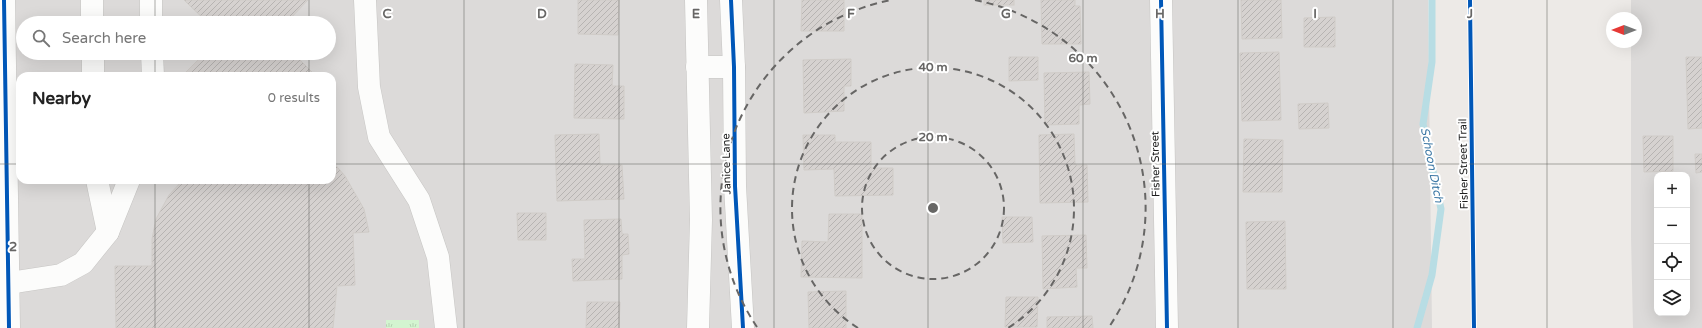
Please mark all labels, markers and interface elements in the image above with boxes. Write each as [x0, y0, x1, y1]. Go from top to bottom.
text: C [382, 6, 392, 22]
text: D [537, 6, 547, 22]
text: E [692, 6, 700, 22]
text: F [847, 6, 855, 22]
text: G [1001, 6, 1011, 22]
text: H [1155, 6, 1165, 22]
text: I [1313, 6, 1317, 22]
text: J [1466, 6, 1473, 22]
north arrow [1606, 12, 1642, 48]
search box [16, 16, 336, 60]
icon: search [30, 27, 52, 49]
text: Search here [62, 29, 146, 47]
text: 60 m [1068, 51, 1098, 65]
text: 40 m [918, 60, 948, 74]
text: Nearby [32, 88, 91, 109]
text: 0 results [268, 90, 320, 106]
street label: Fisher Street Trail [1456, 118, 1471, 209]
water label: Schoon Ditch [1418, 126, 1446, 204]
text: 20 m [918, 130, 948, 144]
street label: Fisher Street [1148, 131, 1163, 197]
street label: Janice Lane [719, 133, 734, 195]
map controls [1654, 172, 1690, 316]
button: + [1654, 172, 1690, 208]
centre of rings [926, 201, 940, 215]
button: − [1654, 208, 1690, 244]
text: 2 [9, 239, 17, 255]
button: locate [1654, 244, 1690, 280]
button: layers [1654, 280, 1690, 316]

